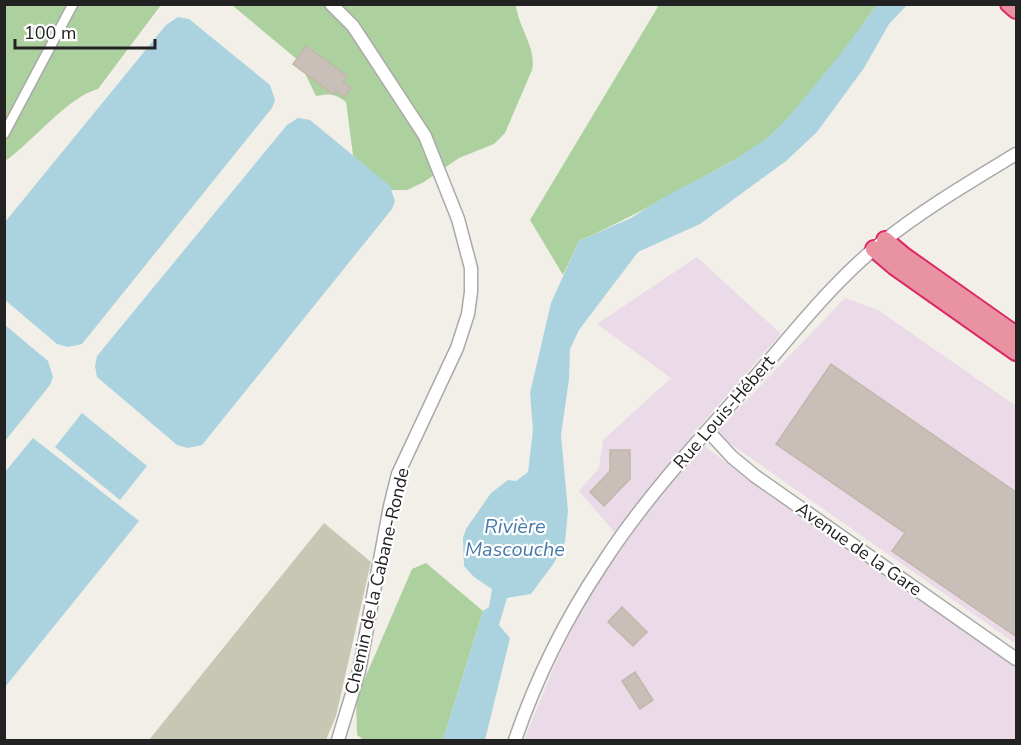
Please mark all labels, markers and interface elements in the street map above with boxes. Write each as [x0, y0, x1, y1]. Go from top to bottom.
scale bar [15, 12, 154, 50]
text: 100 m [24, 21, 76, 45]
street label: Rue Louis-Hébert [668, 350, 780, 474]
street label: Chemin de la Cabane-Ronde [339, 465, 415, 697]
street label: Avenue de la Gare [791, 497, 927, 601]
water label: Rivière Mascouche [465, 513, 565, 563]

